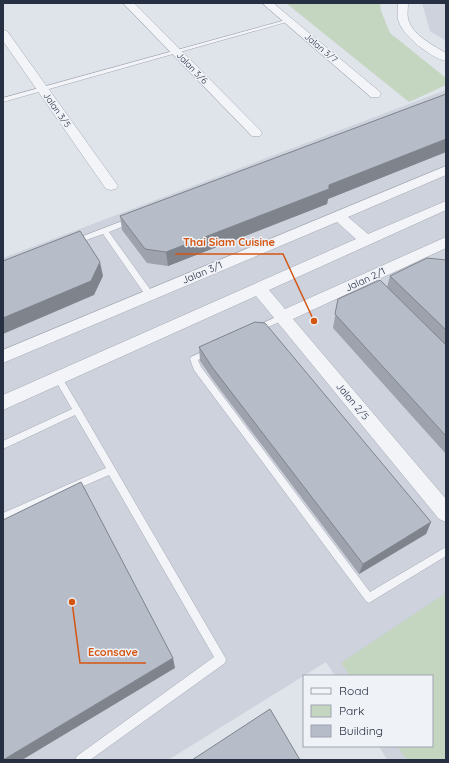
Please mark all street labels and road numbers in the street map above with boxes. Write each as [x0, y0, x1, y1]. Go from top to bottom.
street label: Jalan 3/7 [303, 31, 340, 65]
street label: Jalan 3/6 [174, 49, 210, 86]
street label: Jalan 3/5 [41, 90, 73, 129]
street label: Jalan 3/1 [180, 258, 224, 287]
street label: Jalan 2/1 [343, 264, 388, 294]
street label: Jalan 2/5 [333, 380, 372, 423]

